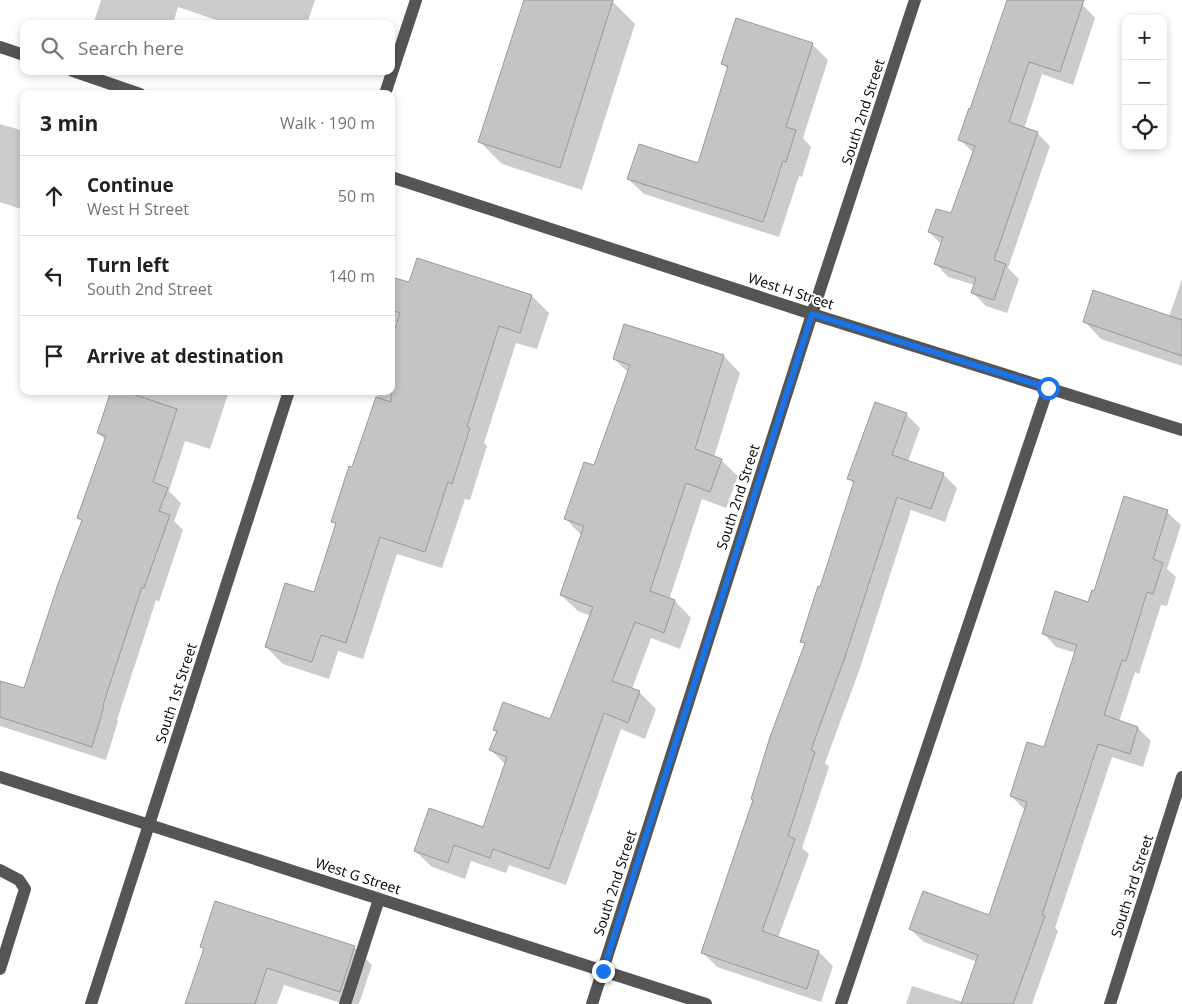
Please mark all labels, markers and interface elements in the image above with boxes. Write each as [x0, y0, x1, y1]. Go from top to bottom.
map controls [1122, 15, 1167, 150]
button: + [1122, 15, 1167, 60]
search box [20, 20, 395, 75]
icon: search [38, 34, 66, 62]
text: Search here [78, 35, 184, 61]
street label: South 2nd Street [837, 57, 889, 167]
button: − [1122, 60, 1167, 105]
button: locate [1122, 105, 1167, 150]
text: 3 min [40, 109, 98, 137]
text: Walk · 190 m [280, 112, 375, 134]
text: Continue [87, 172, 174, 198]
icon: ahead [40, 182, 68, 210]
text: 50 m [338, 185, 375, 207]
text: West H Street [87, 198, 189, 220]
text: Turn left [87, 252, 169, 278]
icon: left [40, 262, 68, 290]
text: 140 m [329, 265, 375, 287]
street label: West H Street [746, 268, 836, 313]
text: South 2nd Street [87, 278, 212, 300]
icon: arrive [40, 342, 68, 370]
text: Arrive at destination [87, 343, 284, 369]
route start [1037, 377, 1060, 400]
street label: South 2nd Street [712, 442, 764, 552]
street label: South 1st Street [150, 640, 201, 745]
street label: South 2nd Street [589, 828, 641, 938]
street label: South 3rd Street [1106, 832, 1157, 940]
street label: West G Street [313, 853, 403, 898]
route end [592, 960, 615, 983]

